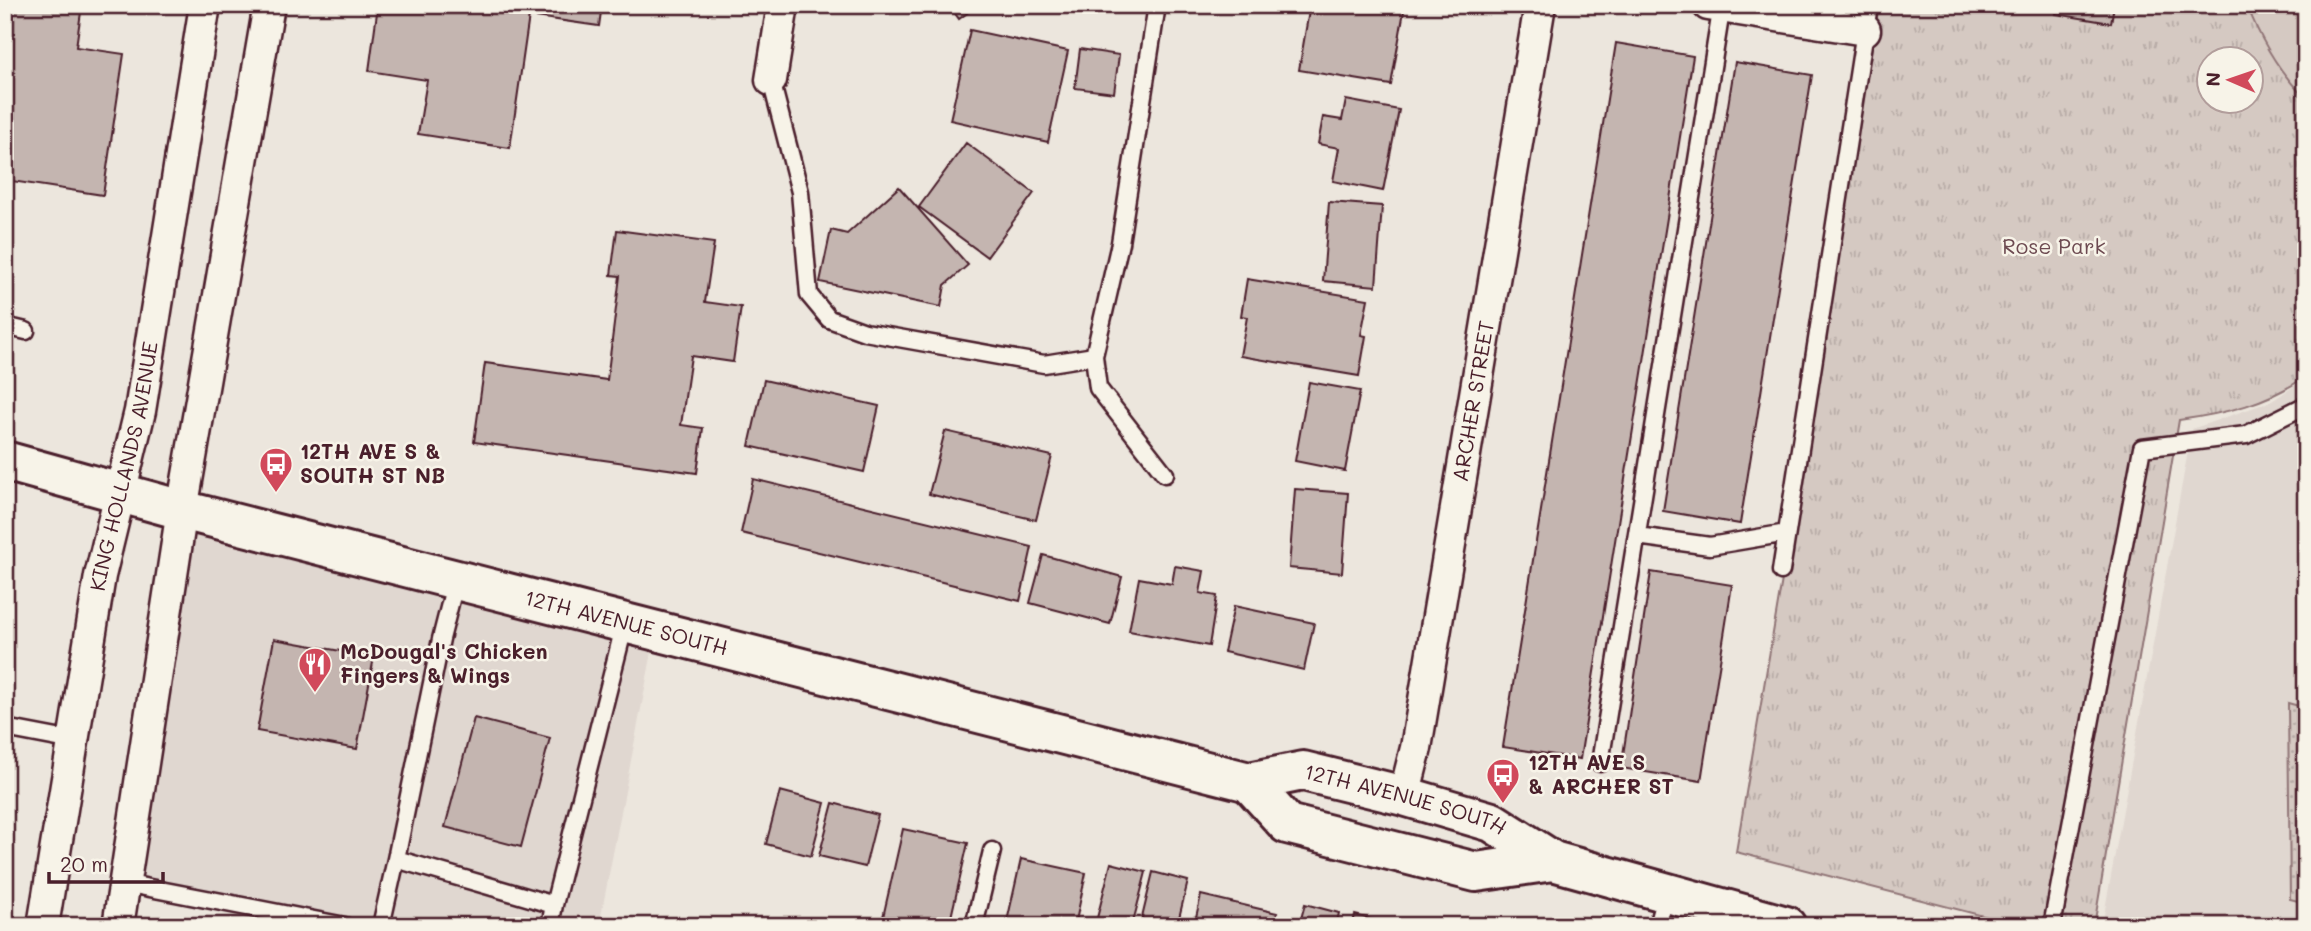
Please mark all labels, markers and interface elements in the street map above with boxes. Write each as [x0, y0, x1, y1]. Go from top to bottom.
north arrow [2196, 46, 2266, 116]
text: N [2200, 72, 2225, 87]
park label: Rose Park [2002, 232, 2106, 259]
street label: ARCHER STREET [1446, 318, 1499, 484]
street label: KING HOLLANDS AVENUE [83, 339, 163, 593]
place label: 12TH AVE S & SOUTH ST NB [300, 437, 445, 488]
bus stop icon: 12TH AVE S & SOUTH ST NB [257, 445, 295, 494]
street label: 12TH AVENUE SOUTH [522, 583, 731, 661]
place label: McDougal's Chicken Fingers & Wings [340, 637, 548, 688]
restaurant icon: McDougal's Chicken Fingers & Wings [296, 645, 334, 694]
place label: 12TH AVE S & ARCHER ST [1528, 748, 1674, 799]
bus stop icon: 12TH AVE S & ARCHER ST [1484, 756, 1522, 805]
street label: 12TH AVENUE SOUTH [1302, 757, 1513, 840]
scale bar [49, 840, 163, 884]
text: 20 m [60, 850, 108, 877]

